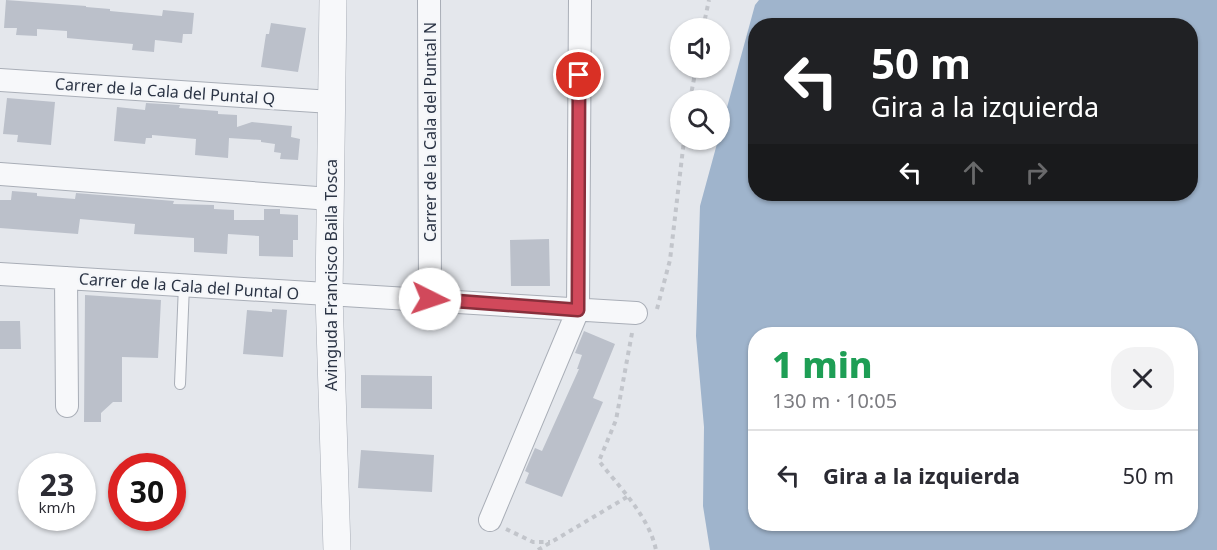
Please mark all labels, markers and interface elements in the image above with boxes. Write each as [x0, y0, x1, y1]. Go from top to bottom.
map controls [670, 18, 730, 150]
button: sound [670, 18, 730, 78]
street label: Carrer de la Cala del Puntal N [419, 22, 441, 242]
text: 50 m [871, 34, 971, 91]
icon: left [772, 42, 850, 120]
pin [553, 49, 604, 100]
icon: arrive [562, 58, 595, 91]
street label: Carrer de la Cala del Puntal Q [54, 72, 276, 110]
text: Gira a la izquierda [871, 88, 1099, 125]
button: search [670, 90, 730, 150]
icon: left [894, 156, 927, 189]
icon: ahead [957, 156, 990, 189]
icon: right [1020, 156, 1053, 189]
street label: Avinguda Francisco Baila Tosca [320, 159, 342, 391]
street label: Carrer de la Cala del Puntal O [78, 267, 300, 305]
position arrow [398, 267, 462, 331]
text: 1 min [772, 340, 873, 389]
button: close [1111, 347, 1174, 410]
text: 130 m · 10:05 [772, 387, 897, 414]
speed limit sign: 30 [108, 453, 186, 531]
icon: left [772, 459, 805, 492]
text: Gira a la izquierda [823, 460, 1020, 490]
text: 50 m [1123, 460, 1174, 490]
text: 23 [40, 464, 74, 505]
text: km/h [39, 497, 75, 517]

